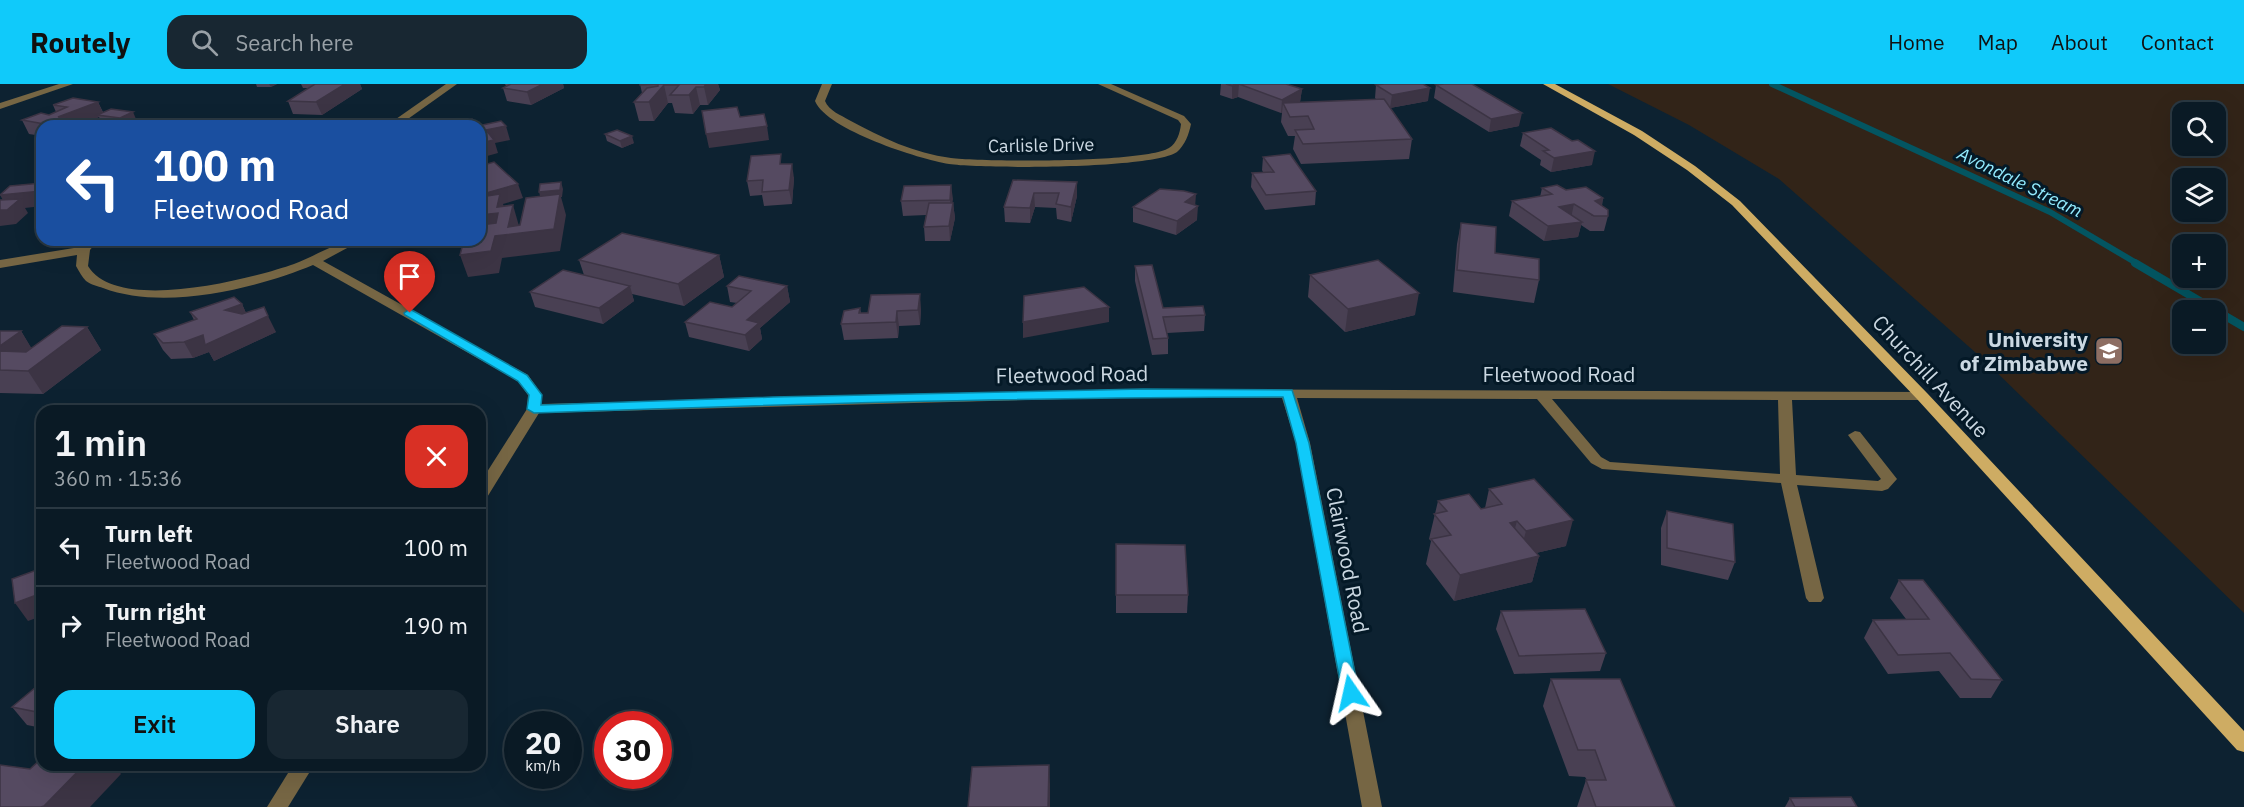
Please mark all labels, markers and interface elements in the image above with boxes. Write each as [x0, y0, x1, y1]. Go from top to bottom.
search box [167, 15, 587, 69]
text: Routely [30, 24, 131, 61]
icon: search [188, 26, 221, 59]
text: Search here [236, 28, 354, 57]
text: Home [1888, 28, 1945, 56]
text: Map [1978, 28, 2018, 56]
text: About [2051, 28, 2108, 56]
text: Contact [2141, 28, 2214, 56]
map controls [2172, 102, 2226, 354]
button: search [2172, 102, 2226, 156]
street label: Carlisle Drive [988, 133, 1094, 157]
text: 100 m [153, 138, 276, 193]
water label: Avondale Stream [1953, 141, 2086, 222]
icon: left [54, 144, 132, 222]
button: layers [2172, 168, 2226, 222]
text: Fleetwood Road [153, 191, 350, 226]
button: + [2172, 234, 2226, 288]
pin [384, 251, 435, 313]
icon: arrive [393, 260, 426, 293]
button: − [2172, 300, 2226, 354]
street label: Churchill Avenue [1867, 308, 1995, 444]
place label: University of Zimbabwe [1960, 325, 2089, 377]
school or university icon: University of Zimbabwe [2093, 335, 2125, 367]
street label: Fleetwood Road [995, 359, 1149, 389]
street label: Fleetwood Road [1483, 360, 1635, 388]
text: 1 min [54, 419, 147, 466]
button: close [405, 425, 468, 488]
text: 360 m · 15:36 [54, 465, 182, 492]
street label: Clairwood Road [1320, 485, 1376, 635]
text: Turn left [105, 519, 193, 548]
icon: left [54, 531, 87, 564]
text: 100 m [404, 533, 468, 562]
text: Fleetwood Road [105, 548, 251, 575]
text: Turn right [105, 597, 206, 626]
icon: right [54, 609, 87, 642]
text: 190 m [404, 611, 468, 640]
text: Fleetwood Road [105, 626, 251, 653]
position arrow [1319, 661, 1383, 725]
button: Exit [54, 690, 255, 759]
button: Share [267, 690, 468, 759]
speed limit sign: 30 [594, 711, 672, 789]
text: 20 [525, 723, 561, 762]
text: km/h [525, 756, 561, 775]

